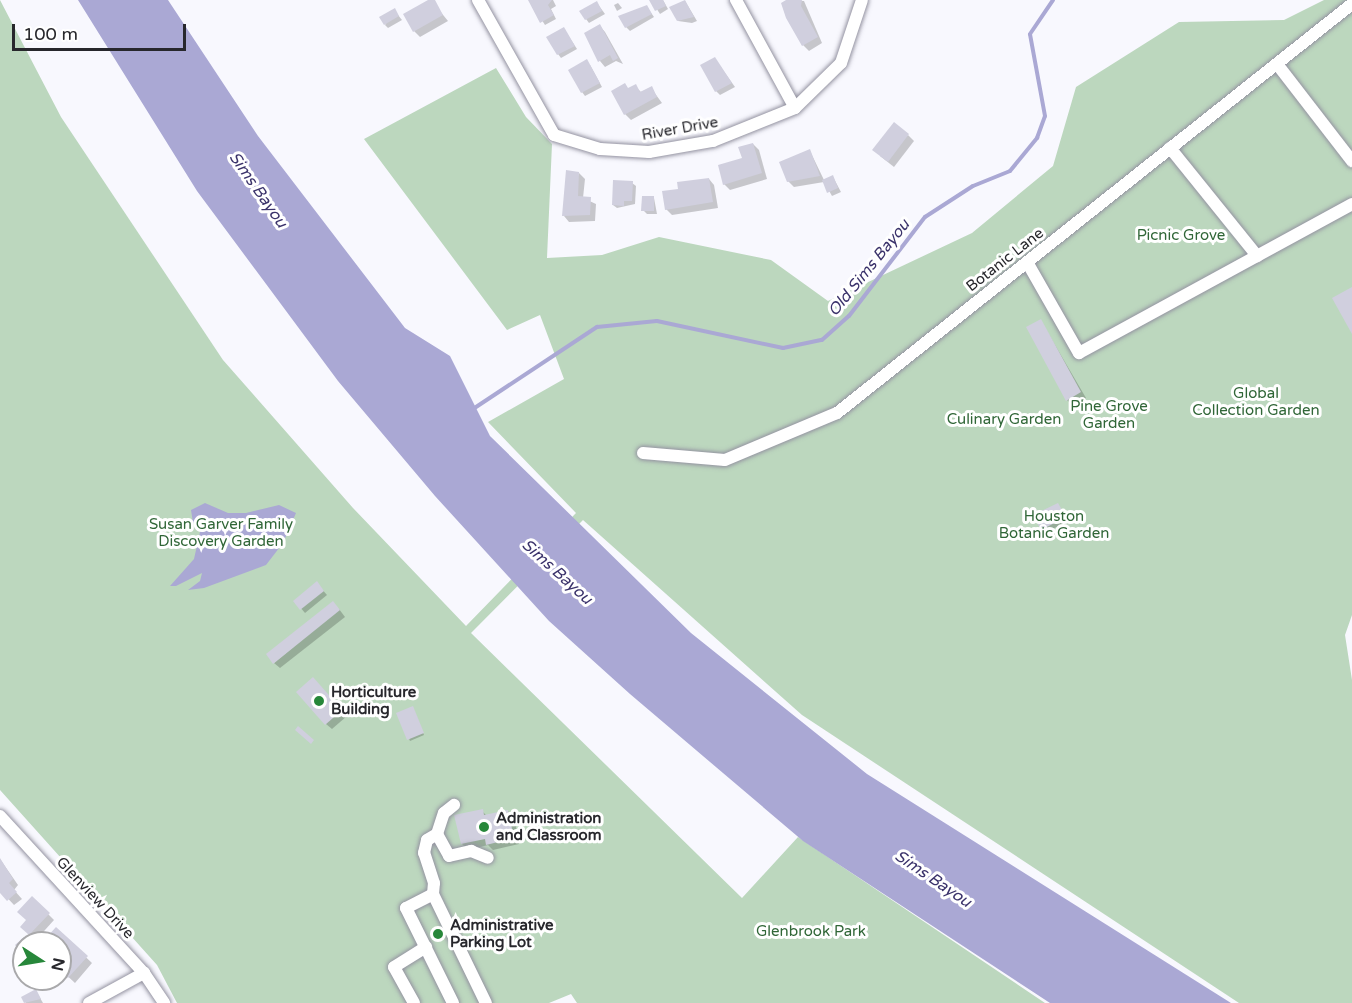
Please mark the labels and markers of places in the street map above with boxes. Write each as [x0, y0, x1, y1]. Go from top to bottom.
place label: Horticulture Building [331, 683, 416, 718]
marker: Horticulture Building [312, 694, 326, 708]
place label: Administration and Classroom [496, 809, 601, 844]
marker: Administration and Classroom [477, 820, 491, 834]
place label: Administrative Parking Lot [450, 916, 554, 951]
marker: Administrative Parking Lot [431, 927, 445, 941]

